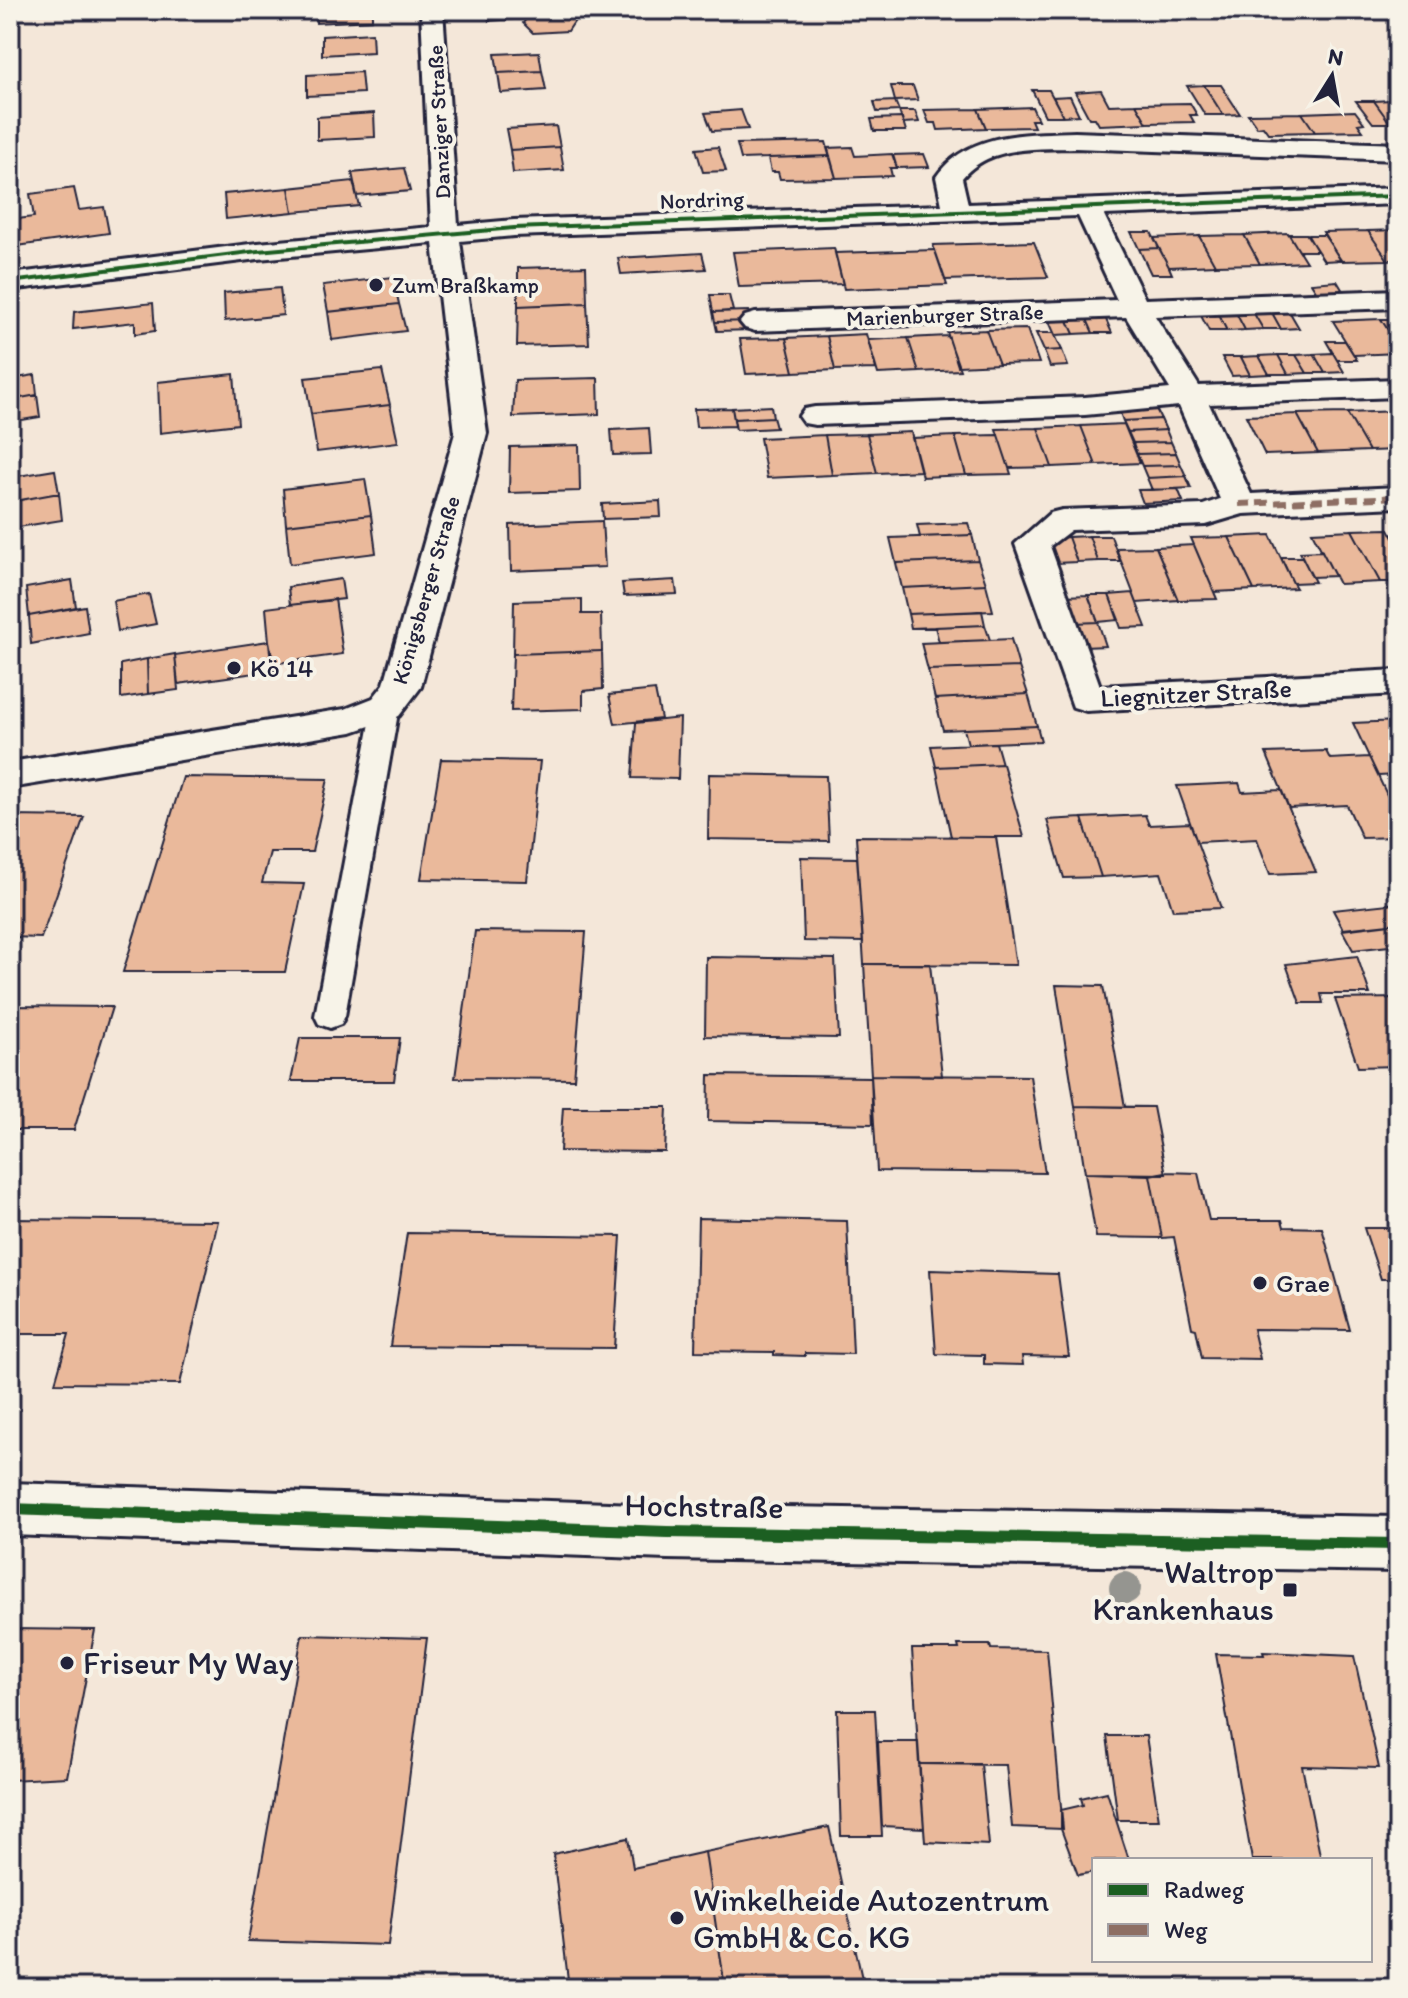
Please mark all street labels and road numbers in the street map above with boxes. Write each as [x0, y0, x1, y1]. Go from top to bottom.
street label: Danziger Straße [421, 44, 457, 200]
street label: Nordring [659, 185, 746, 215]
street label: Marienburger Straße [846, 298, 1044, 332]
street label: Königsberger Straße [386, 493, 466, 687]
street label: Liegnitzer Straße [1099, 672, 1293, 714]
street label: Hochstraße [624, 1486, 784, 1526]

